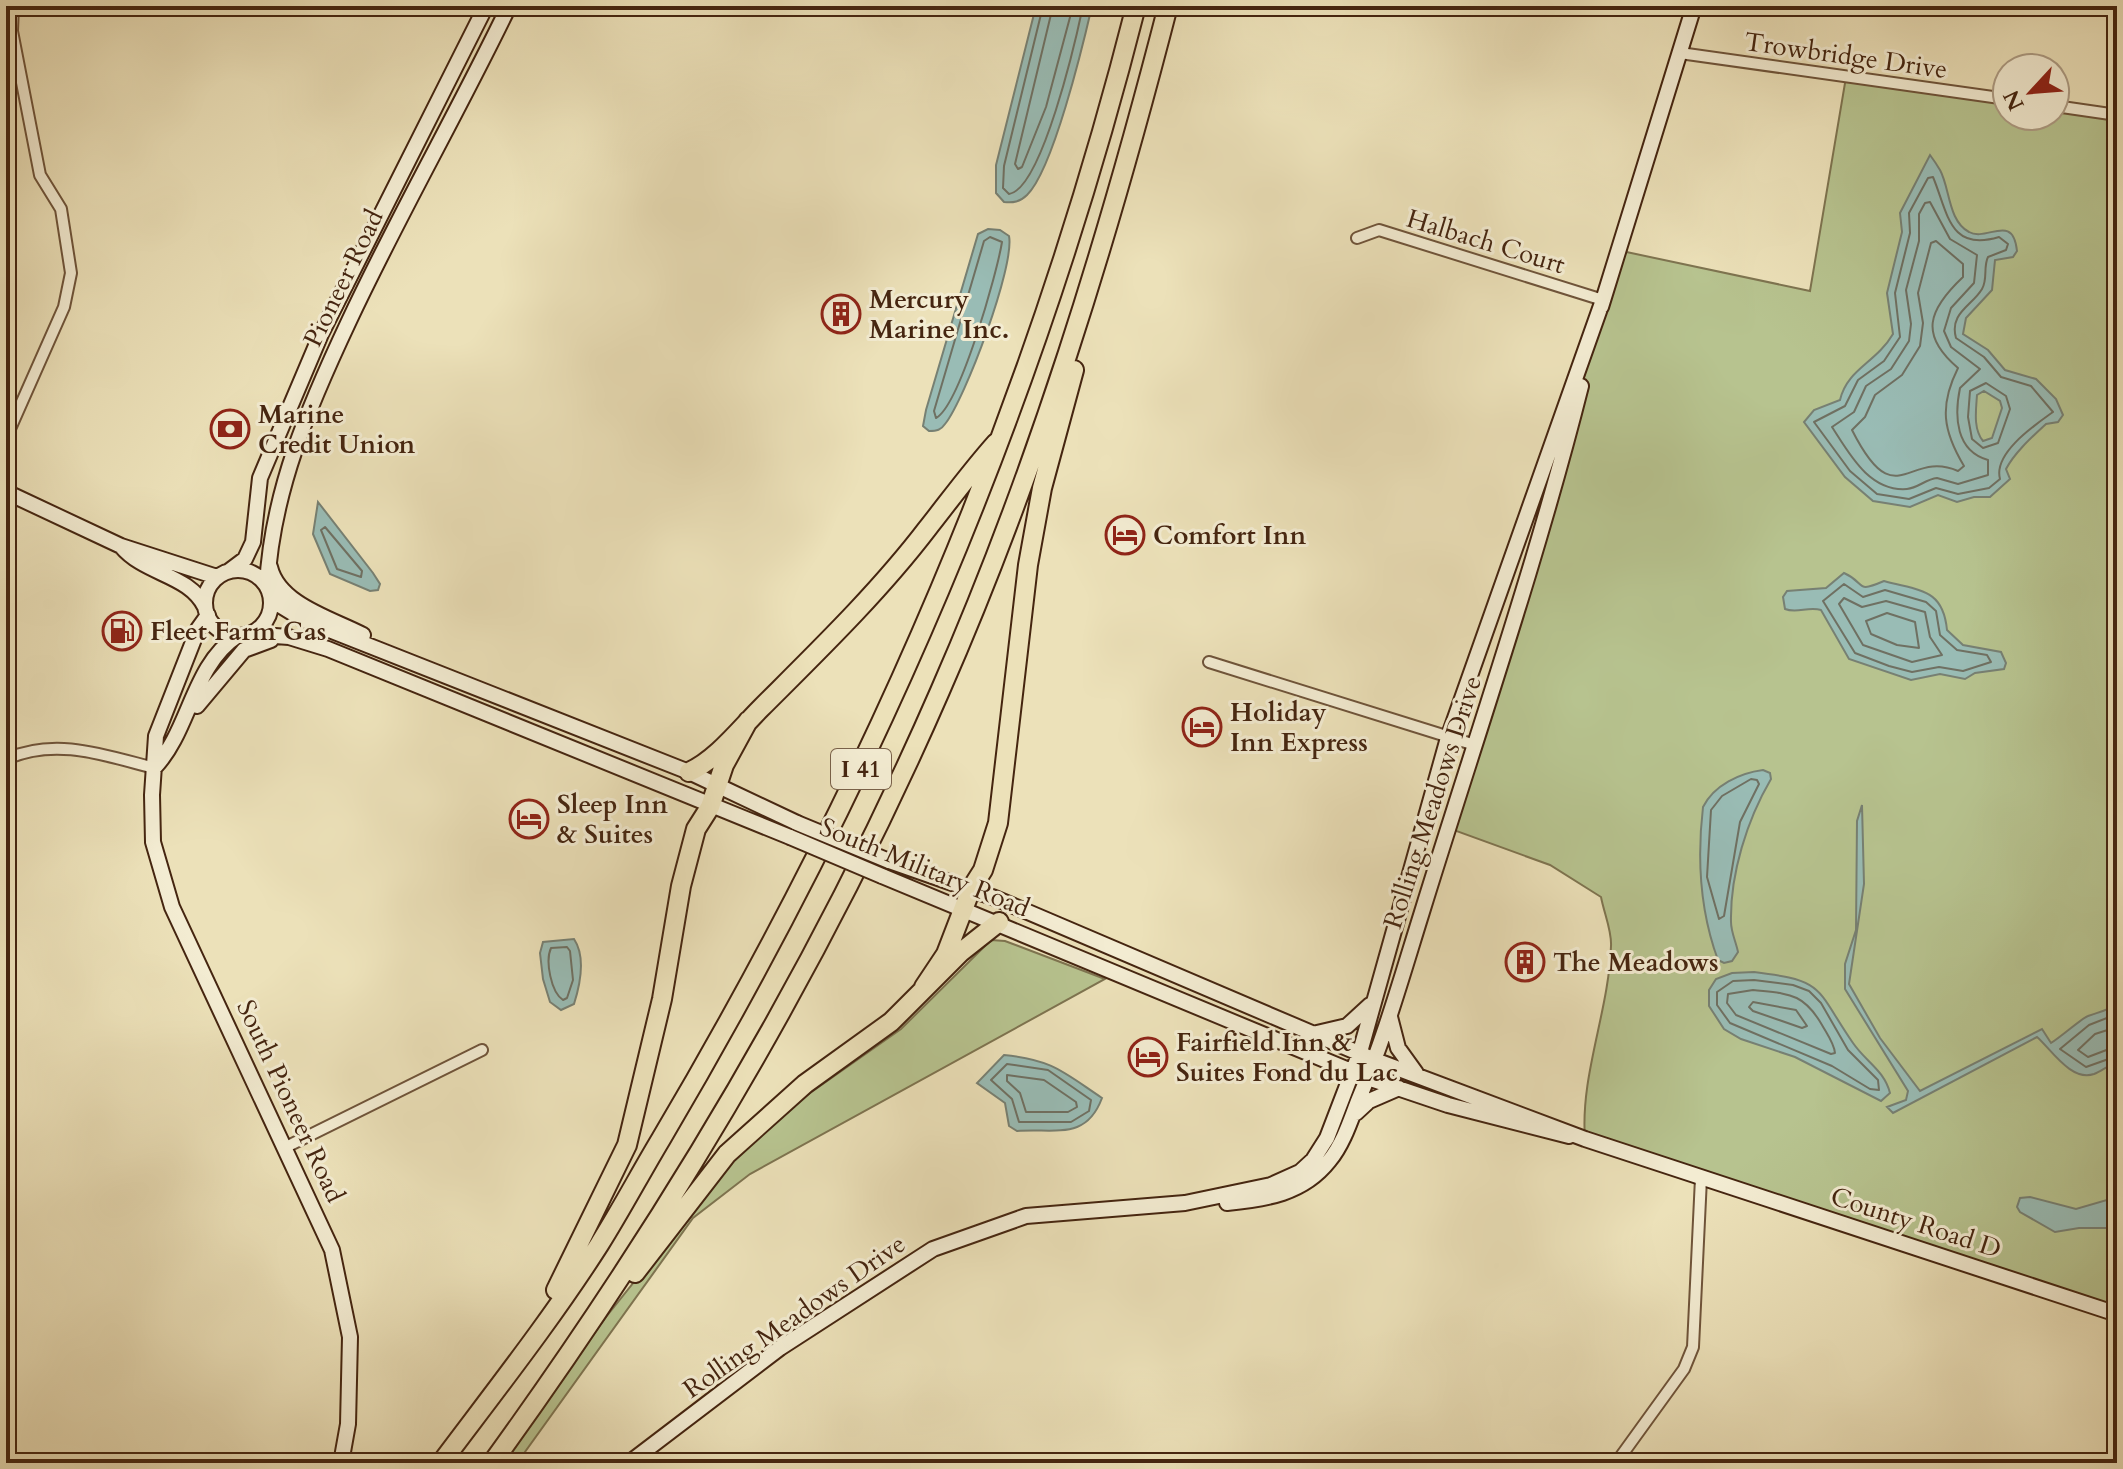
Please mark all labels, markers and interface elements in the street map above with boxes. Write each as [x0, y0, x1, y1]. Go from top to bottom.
street label: Trowbridge Drive [1742, 24, 1950, 87]
north arrow [1991, 52, 2071, 132]
text: N [1996, 85, 2032, 115]
street label: Halbach Court [1402, 201, 1569, 282]
street label: Pioneer Road [295, 204, 392, 353]
place label: Mercury Marine Inc. [869, 282, 1009, 347]
building icon: Mercury Marine Inc. [820, 293, 862, 335]
place label: Marine Credit Union [258, 397, 415, 462]
bank icon: Marine Credit Union [209, 408, 251, 450]
hotel icon: Comfort Inn [1104, 514, 1146, 556]
place label: Comfort Inn [1153, 518, 1306, 553]
fuel station icon: Fleet Farm Gas [101, 610, 143, 652]
place label: Fleet Farm Gas [150, 614, 326, 649]
street label: Rolling Meadows Drive [1375, 671, 1490, 933]
place label: Holiday Inn Express [1230, 695, 1368, 760]
hotel icon: Holiday Inn Express [1181, 706, 1223, 748]
road number: I 41 [831, 749, 891, 789]
place label: Sleep Inn & Suites [557, 787, 668, 852]
hotel icon: Sleep Inn & Suites [508, 798, 550, 840]
street label: South Military Road [815, 809, 1035, 926]
building icon: The Meadows [1504, 941, 1546, 983]
place label: The Meadows [1553, 945, 1719, 980]
street label: South Pioneer Road [228, 994, 353, 1208]
place label: Fairfield Inn & Suites Fond du Lac [1176, 1025, 1398, 1090]
hotel icon: Fairfield Inn & Suites Fond du Lac [1127, 1036, 1169, 1078]
street label: County Road D [1826, 1178, 2006, 1266]
street label: Rolling Meadows Drive [676, 1226, 912, 1406]

